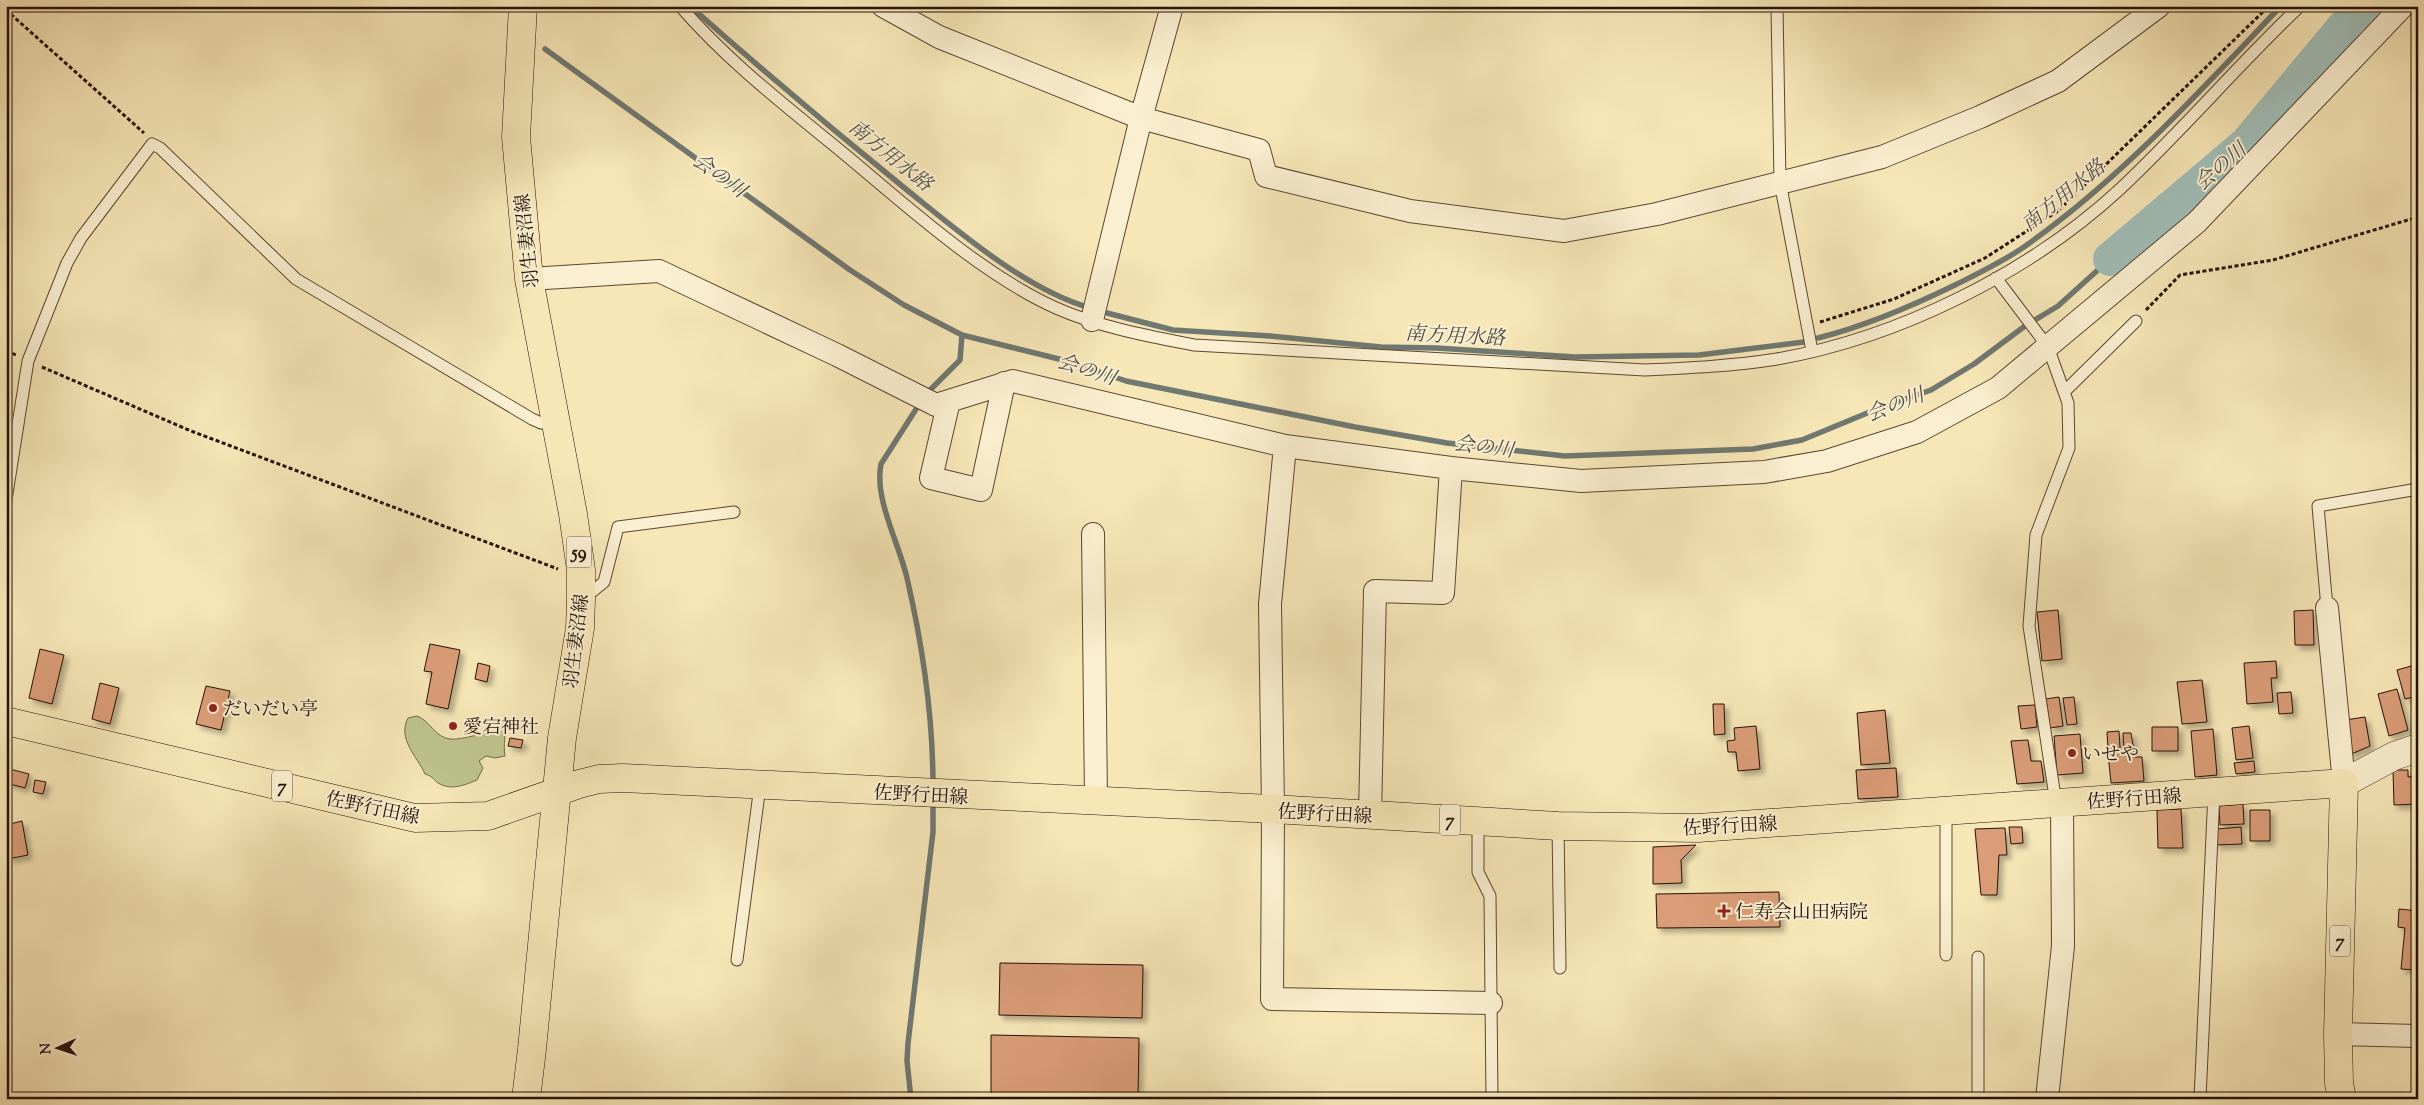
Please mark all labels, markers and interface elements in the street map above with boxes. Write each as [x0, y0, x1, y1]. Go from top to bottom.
water label: 南方用水路 [841, 114, 939, 201]
water label: 会の川 [2189, 136, 2255, 199]
water label: 会の川 [686, 148, 753, 208]
water label: 南方用水路 [2017, 153, 2114, 240]
street label: 羽生妻沼線 [510, 192, 547, 289]
water label: 南方用水路 [1404, 320, 1508, 355]
water label: 会の川 [1053, 348, 1121, 395]
water label: 会の川 [1863, 381, 1931, 431]
water label: 会の川 [1452, 430, 1517, 467]
road number: 59 [566, 536, 592, 568]
street label: 羽生妻沼線 [558, 593, 597, 690]
place label: だいだい亭 [223, 697, 318, 724]
marker: だいだい亭 [207, 702, 219, 714]
place label: 愛宕神社 [463, 715, 539, 742]
marker: 愛宕神社 [447, 720, 459, 732]
place label: いせや [2082, 742, 2139, 769]
marker: いせや [2066, 747, 2078, 759]
road number: 7 [272, 770, 292, 801]
street label: 佐野行田線 [873, 781, 969, 812]
street label: 佐野行田線 [2086, 784, 2183, 817]
street label: 佐野行田線 [323, 786, 422, 833]
street label: 佐野行田線 [1277, 800, 1373, 831]
road number: 7 [1440, 804, 1460, 836]
street label: 佐野行田線 [1682, 812, 1778, 843]
place label: 仁寿会山田病院 [1735, 900, 1868, 927]
marker: 仁寿会山田病院 [1717, 904, 1731, 918]
road number: 7 [2330, 926, 2350, 956]
north arrow [32, 1022, 82, 1072]
text: N [37, 1042, 57, 1055]

